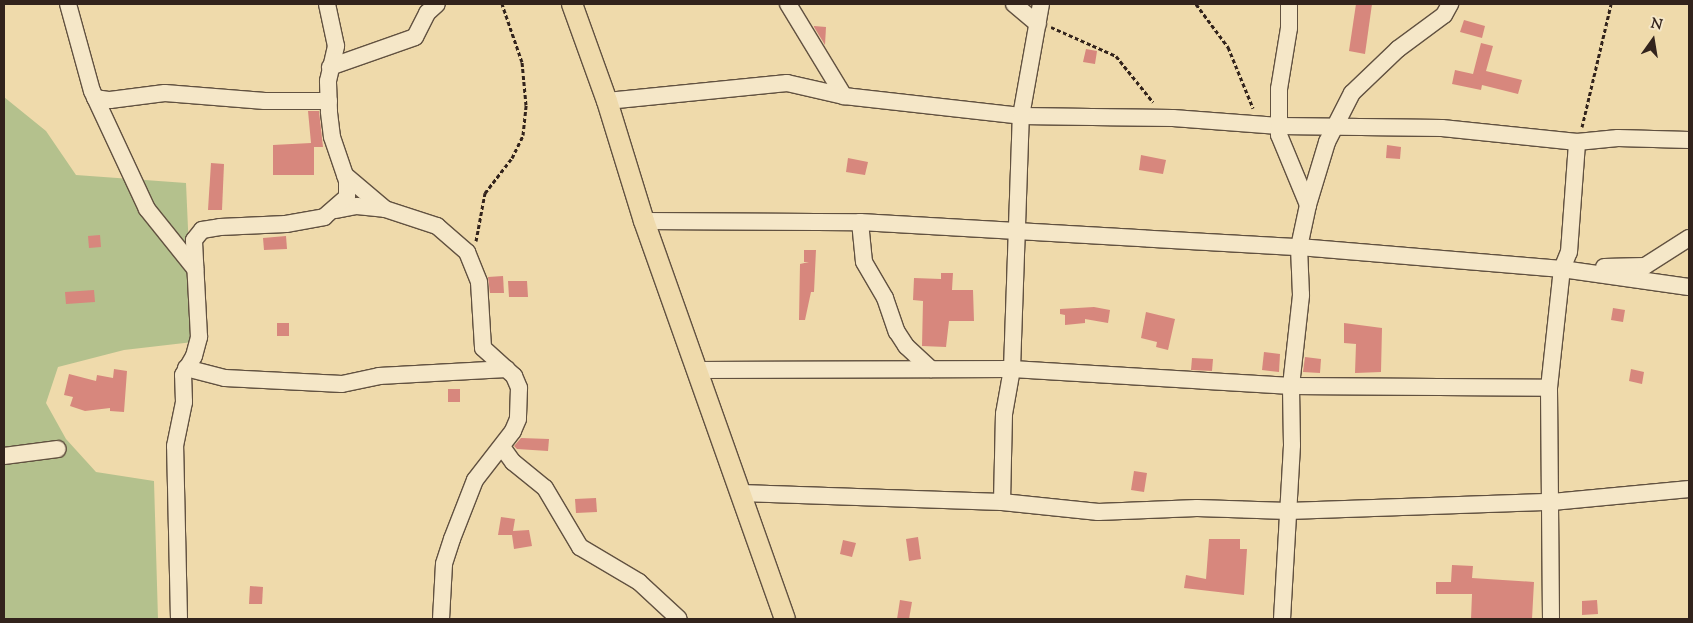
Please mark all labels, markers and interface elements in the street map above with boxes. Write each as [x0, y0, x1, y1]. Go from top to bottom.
text: N [1649, 14, 1664, 36]
north arrow [1628, 15, 1678, 65]

